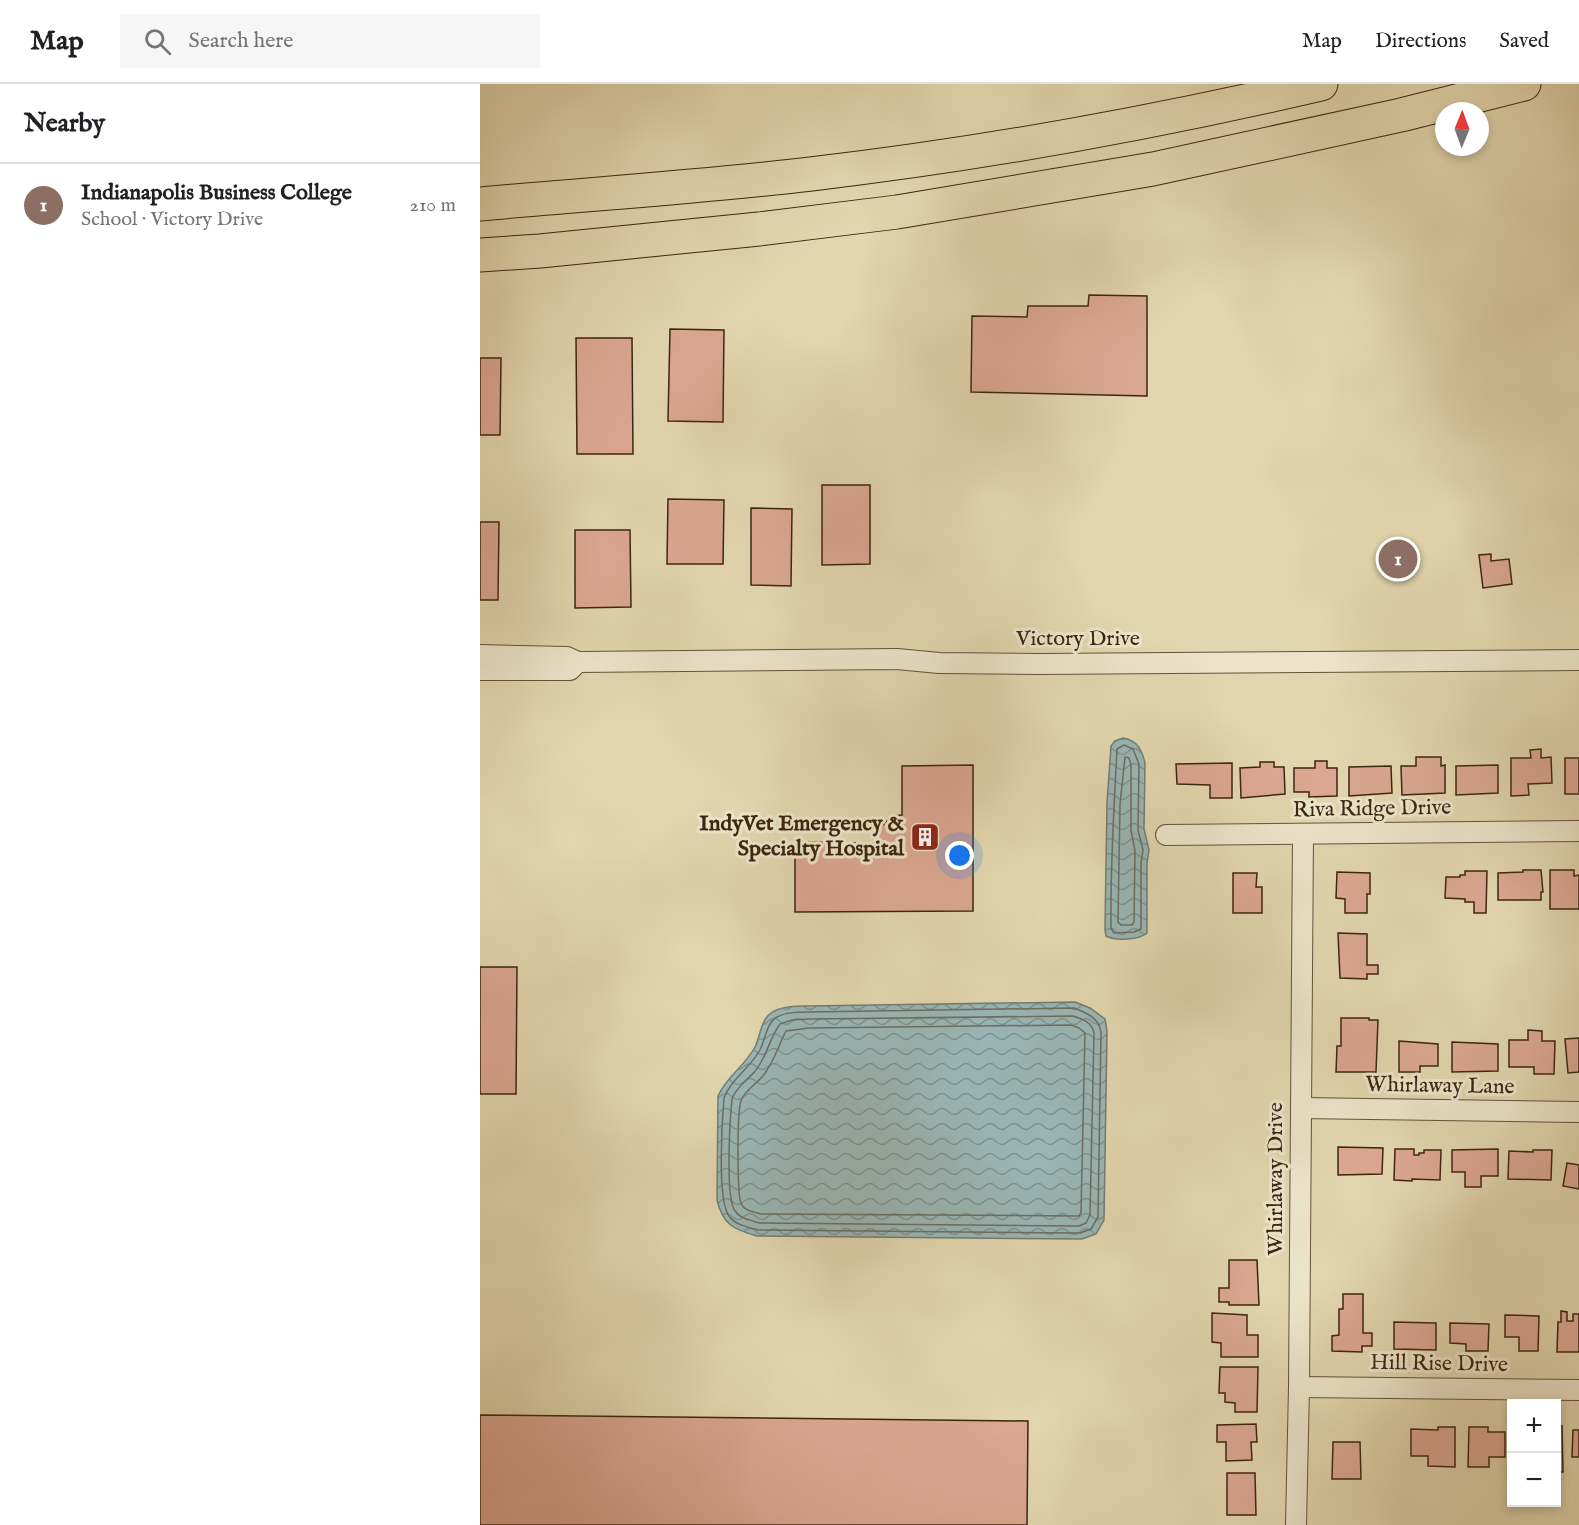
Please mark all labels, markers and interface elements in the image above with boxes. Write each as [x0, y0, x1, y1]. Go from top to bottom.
search box [120, 14, 540, 68]
text: Map [30, 24, 84, 59]
icon: search [141, 25, 174, 58]
text: Search here [189, 27, 293, 55]
text: Map [1302, 28, 1342, 55]
text: Directions [1375, 28, 1466, 55]
text: Saved [1499, 28, 1549, 55]
north arrow [1435, 102, 1489, 156]
text: Nearby [24, 107, 105, 140]
text: Indianapolis Business College [81, 179, 352, 207]
text: 1 [40, 193, 47, 218]
text: 210 m [410, 193, 456, 218]
text: School · Victory Drive [81, 207, 263, 232]
pin: 1 [1378, 536, 1418, 582]
street label: Victory Drive [1015, 625, 1140, 653]
street label: Riva Ridge Drive [1292, 794, 1452, 824]
place label: IndyVet Emergency & Specialty Hospital [699, 810, 905, 863]
building icon: IndyVet Emergency & Specialty Hospital [909, 821, 941, 853]
your location [945, 841, 974, 870]
street label: Whirlaway Lane [1365, 1071, 1515, 1101]
street label: Whirlaway Drive [1262, 1102, 1290, 1256]
street label: Hill Rise Drive [1370, 1349, 1508, 1379]
map controls [1507, 1399, 1561, 1507]
button: + [1507, 1399, 1561, 1453]
button: − [1507, 1453, 1561, 1507]

